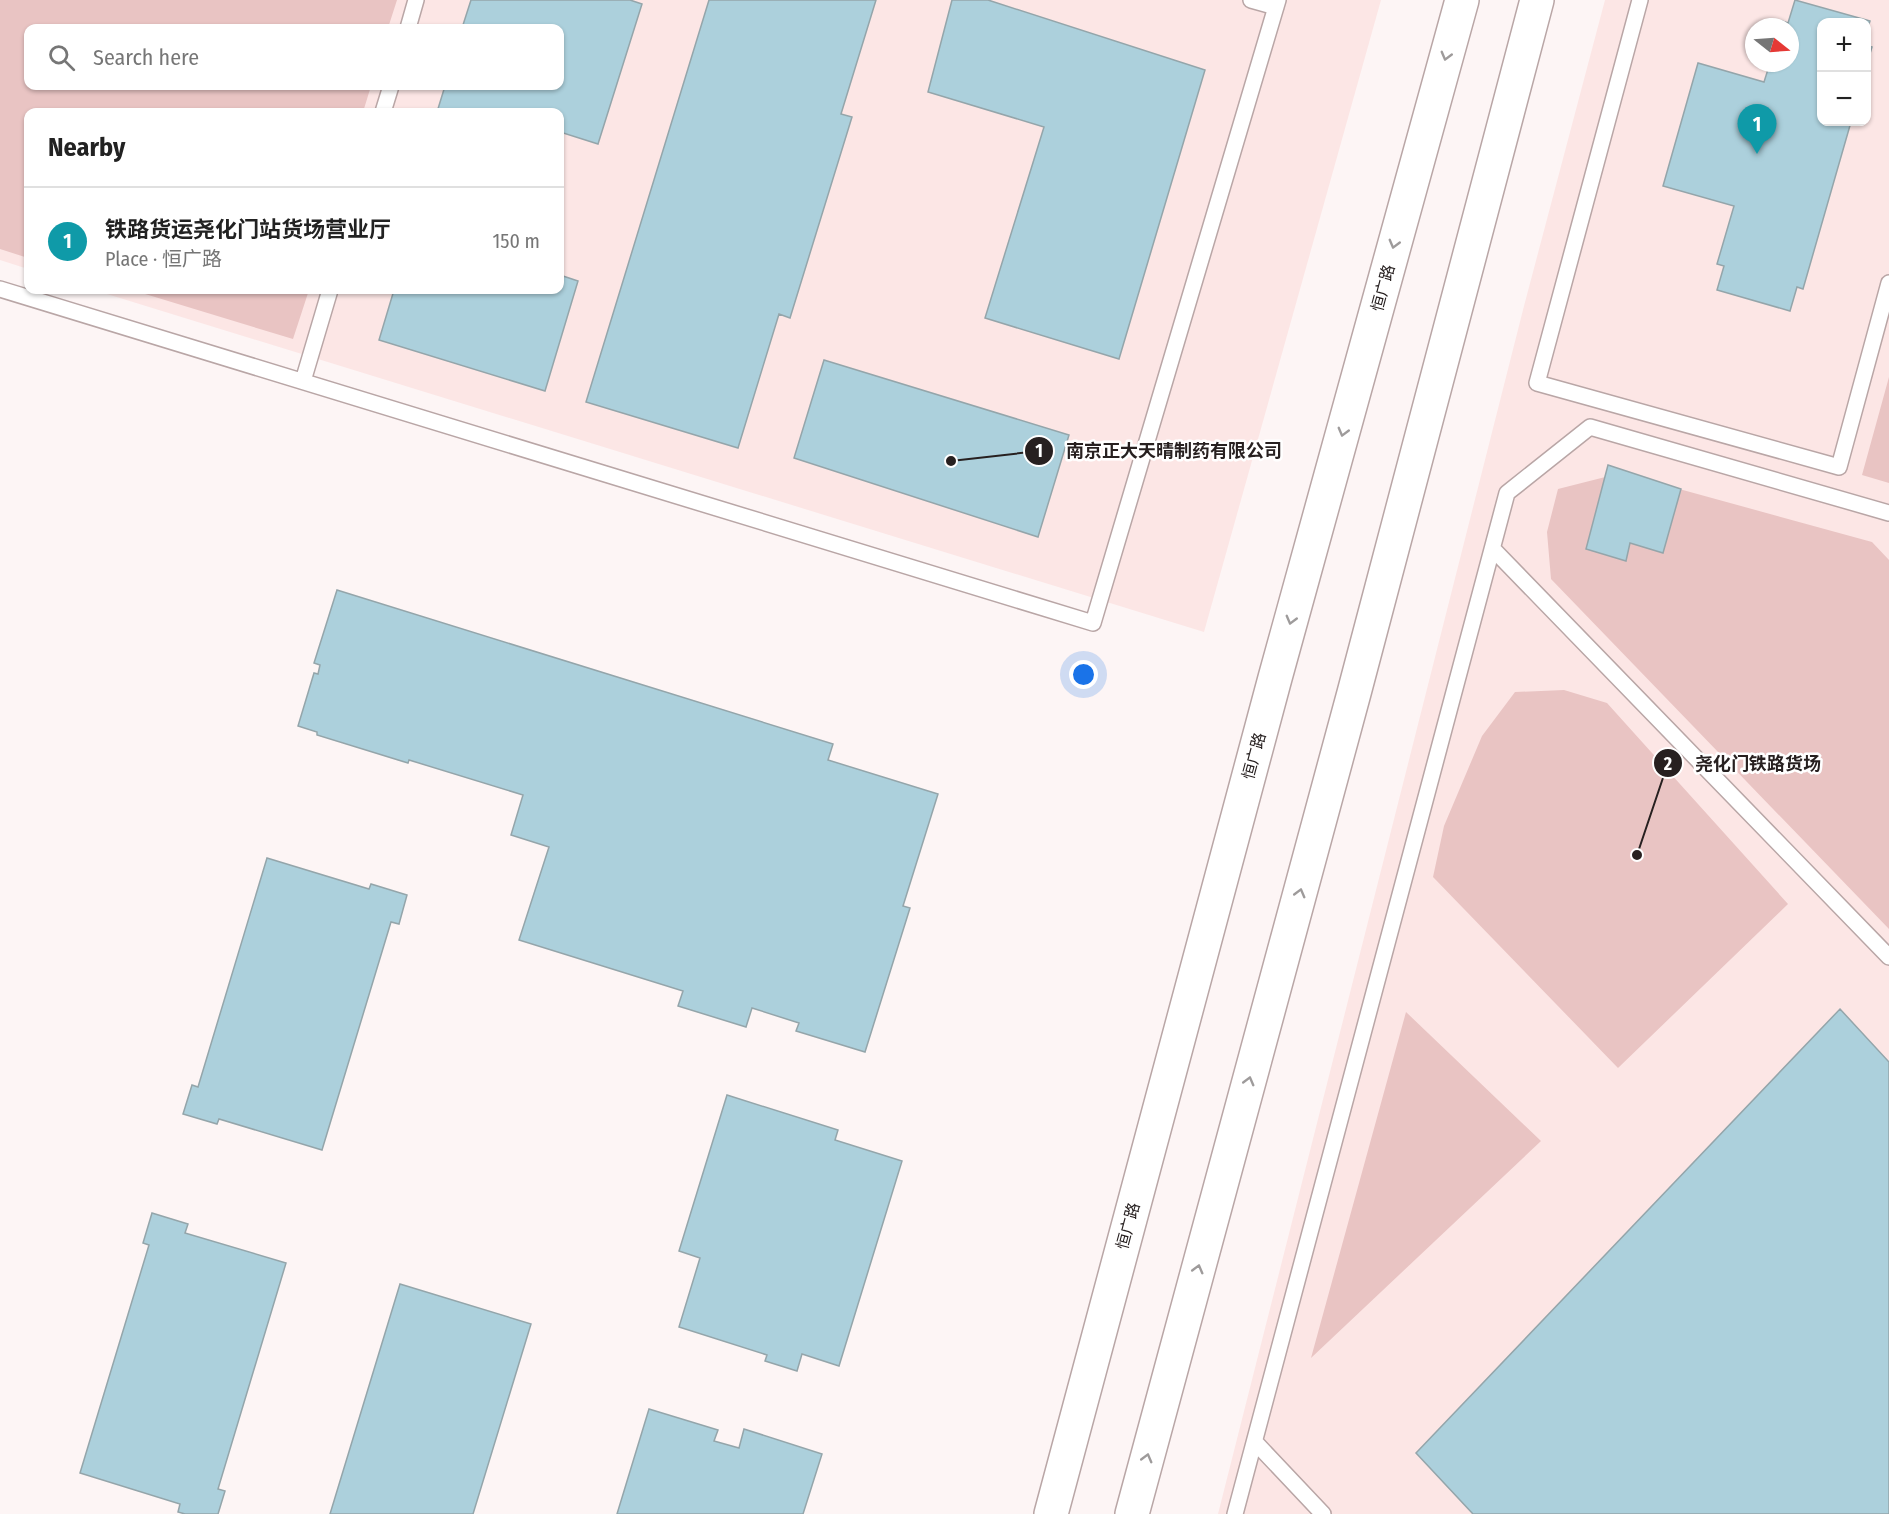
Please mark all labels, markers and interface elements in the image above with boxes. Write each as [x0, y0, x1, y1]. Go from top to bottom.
north arrow [1745, 18, 1799, 72]
map controls [1817, 18, 1871, 126]
button: + [1817, 18, 1871, 72]
search box [24, 24, 564, 90]
icon: search [45, 41, 78, 74]
text: Search here [93, 44, 199, 71]
one-way arrow [1441, 51, 1453, 61]
button: − [1817, 72, 1871, 126]
pin: 1 [1738, 104, 1776, 154]
text: Nearby [48, 132, 125, 163]
text: 铁路货运尧化门站货场营业厅 [105, 216, 391, 243]
text: 1 [63, 229, 72, 253]
text: 150 m [493, 229, 540, 253]
one-way arrow [1389, 239, 1402, 249]
text: Place · 恒广路 [105, 247, 222, 271]
street label: 恒广路 [1368, 262, 1398, 314]
one-way arrow [1338, 427, 1350, 437]
callout: 南京正大天晴制药有限公司 [1024, 433, 1294, 469]
text: 1 [1035, 440, 1043, 462]
text: 南京正大天晴制药有限公司 [1066, 440, 1282, 462]
one-way arrow [1286, 615, 1298, 625]
your location [1069, 660, 1098, 689]
street label: 恒广路 [1239, 730, 1269, 782]
callout: 尧化门铁路货场 [1653, 745, 1833, 781]
text: 2 [1663, 753, 1672, 775]
text: 尧化门铁路货场 [1695, 753, 1821, 775]
one-way arrow [1293, 888, 1305, 899]
one-way arrow [1242, 1076, 1254, 1087]
street label: 恒广路 [1113, 1200, 1143, 1252]
one-way arrow [1191, 1264, 1203, 1275]
one-way arrow [1140, 1453, 1152, 1463]

